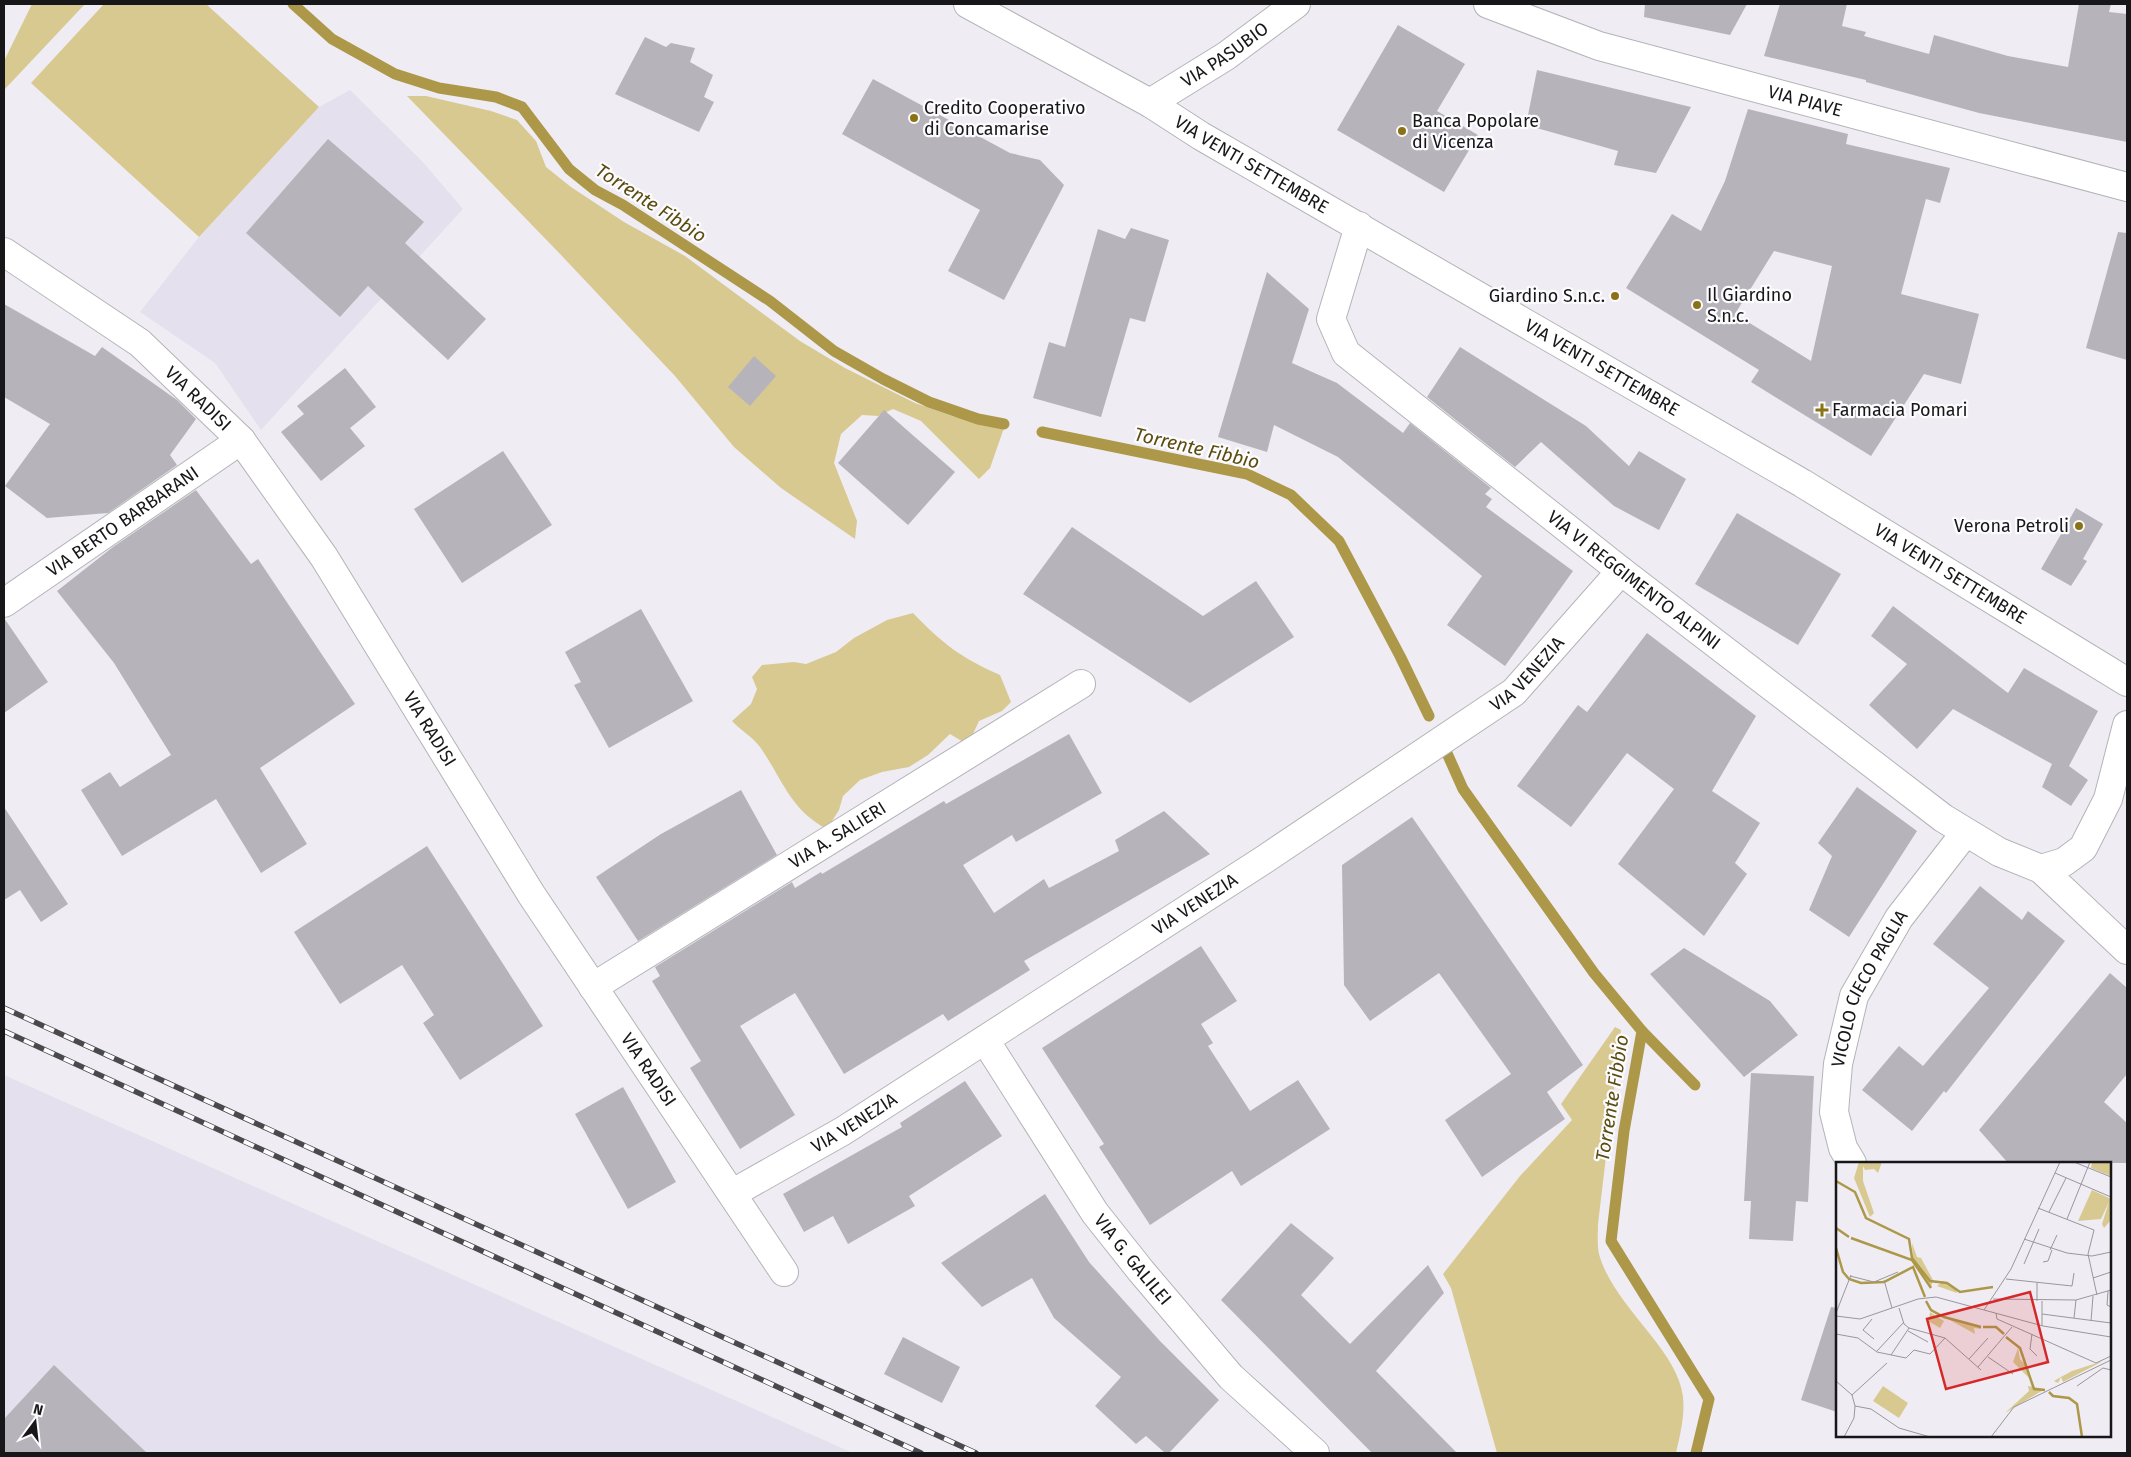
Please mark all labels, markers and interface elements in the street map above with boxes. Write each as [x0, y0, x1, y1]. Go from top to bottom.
street label: VIA PASUBIO [1177, 17, 1273, 92]
street label: VIA PIAVE [1766, 81, 1845, 121]
place label: Credito Cooperativo di Concamarise [924, 97, 1086, 140]
place label: Banca Popolare di Vicenza [1412, 110, 1539, 153]
street label: VIA VENTI SETTEMBRE [1170, 111, 1333, 218]
marker: Credito Cooperativo di Concamarise [908, 112, 920, 124]
marker: Banca Popolare di Vicenza [1396, 125, 1408, 137]
water label: Torrente Fibbio [591, 159, 711, 247]
place label: Il Giardino S.n.c. [1707, 284, 1792, 327]
place label: Giardino S.n.c. [1489, 285, 1605, 307]
marker: Giardino S.n.c. [1609, 290, 1621, 302]
marker: Il Giardino S.n.c. [1691, 299, 1703, 311]
street label: VIA VENTI SETTEMBRE [1521, 314, 1683, 421]
street label: VIA RADISI [160, 362, 236, 436]
place label: Farmacia Pomari [1832, 399, 1968, 421]
marker: Farmacia Pomari [1816, 404, 1828, 416]
water label: Torrente Fibbio [1132, 422, 1262, 474]
street label: VIA BERTO BARBARANI [42, 461, 203, 581]
street label: VIA VI REGGIMENTO ALPINI [1543, 506, 1725, 654]
place label: Verona Petroli [1954, 515, 2069, 537]
street label: VIA VENTI SETTEMBRE [1870, 519, 2031, 629]
marker: Verona Petroli [2073, 520, 2085, 532]
street label: VIA VENEZIA [1486, 632, 1569, 716]
street label: VIA RADISI [398, 688, 461, 770]
street label: VIA A. SALIERI [785, 797, 890, 873]
street label: VIA VENEZIA [1148, 868, 1242, 940]
street label: VICOLO CIECO PAGLIA [1827, 905, 1913, 1069]
street label: VIA RADISI [616, 1029, 681, 1111]
water label: Torrente Fibbio [1591, 1033, 1633, 1163]
street label: VIA VENEZIA [807, 1088, 902, 1158]
inset map [1836, 1162, 2111, 1437]
street label: VIA G. GALILEI [1089, 1210, 1176, 1310]
north arrow [10, 1397, 60, 1447]
text: N [32, 1401, 45, 1419]

